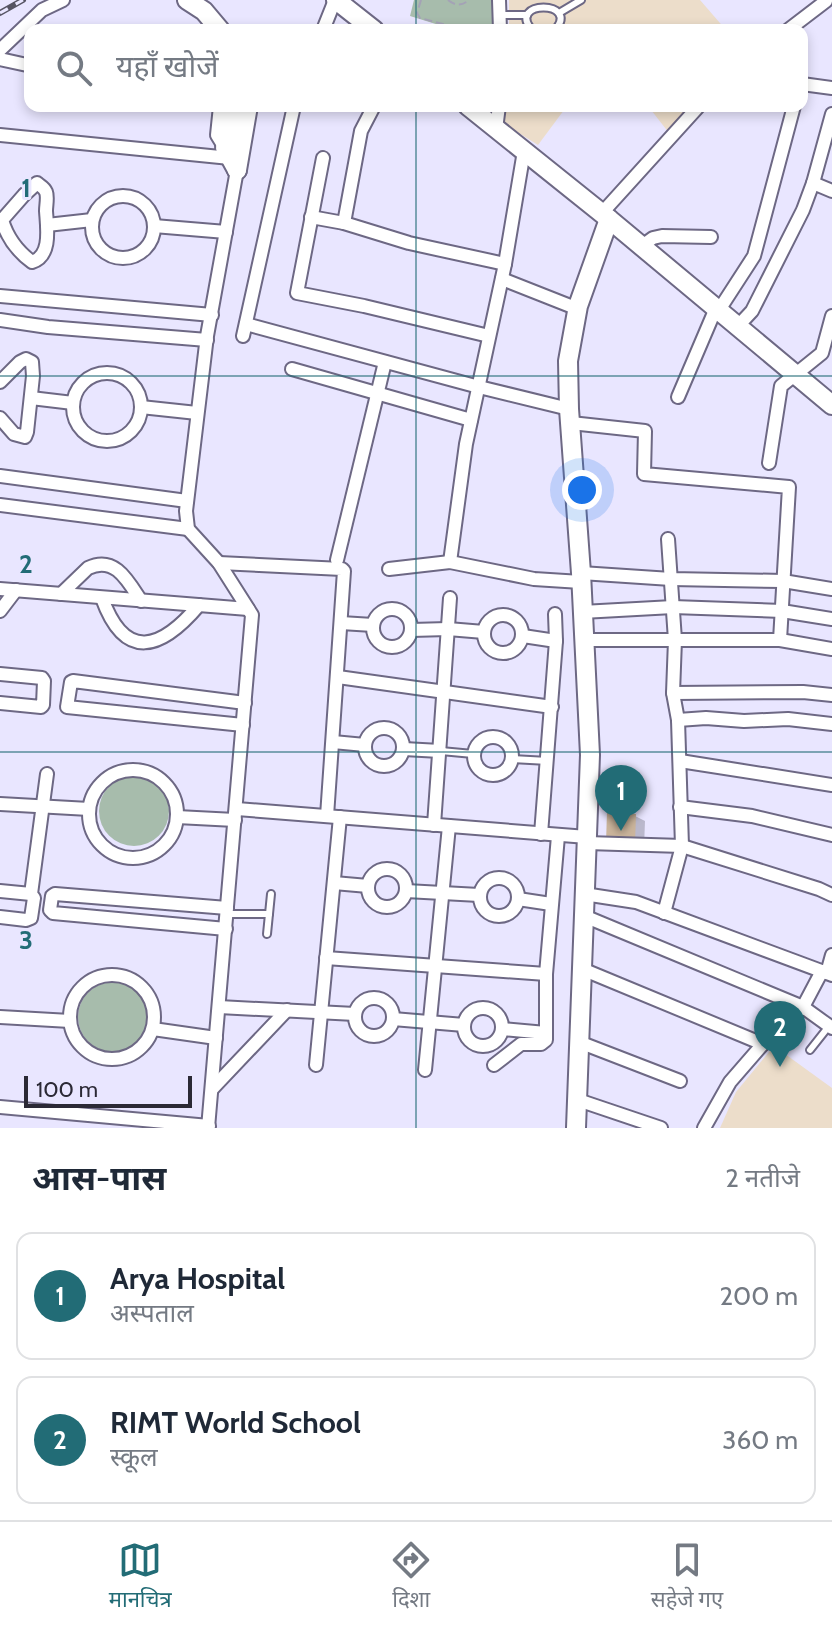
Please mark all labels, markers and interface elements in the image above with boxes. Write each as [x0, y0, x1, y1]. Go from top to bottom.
search box [24, 24, 808, 112]
icon: search [52, 46, 96, 90]
text: यहाँ खोजें [116, 48, 218, 85]
text: 1 [21, 172, 31, 204]
your location [562, 470, 602, 510]
text: 2 [19, 548, 33, 580]
pin: 1 [595, 765, 647, 831]
text: 3 [19, 924, 33, 956]
pin: 2 [754, 1001, 806, 1067]
scale bar [24, 1072, 192, 1108]
text: 100 m [36, 1076, 98, 1103]
text: आस-पास [32, 1157, 166, 1199]
text: 2 नतीजे [725, 1162, 800, 1194]
text: Arya Hospital [110, 1260, 285, 1297]
text: 1 [55, 1280, 65, 1312]
text: 200 m [719, 1280, 798, 1312]
text: अस्पताल [110, 1297, 194, 1329]
text: RIMT World School [110, 1404, 361, 1441]
text: 2 [53, 1424, 67, 1456]
text: 360 m [722, 1424, 798, 1456]
text: स्कूल [110, 1441, 158, 1473]
tab: मानचित्र [109, 1538, 172, 1616]
tab: दिशा [389, 1538, 433, 1616]
tab: सहेजे गए [651, 1538, 723, 1616]

